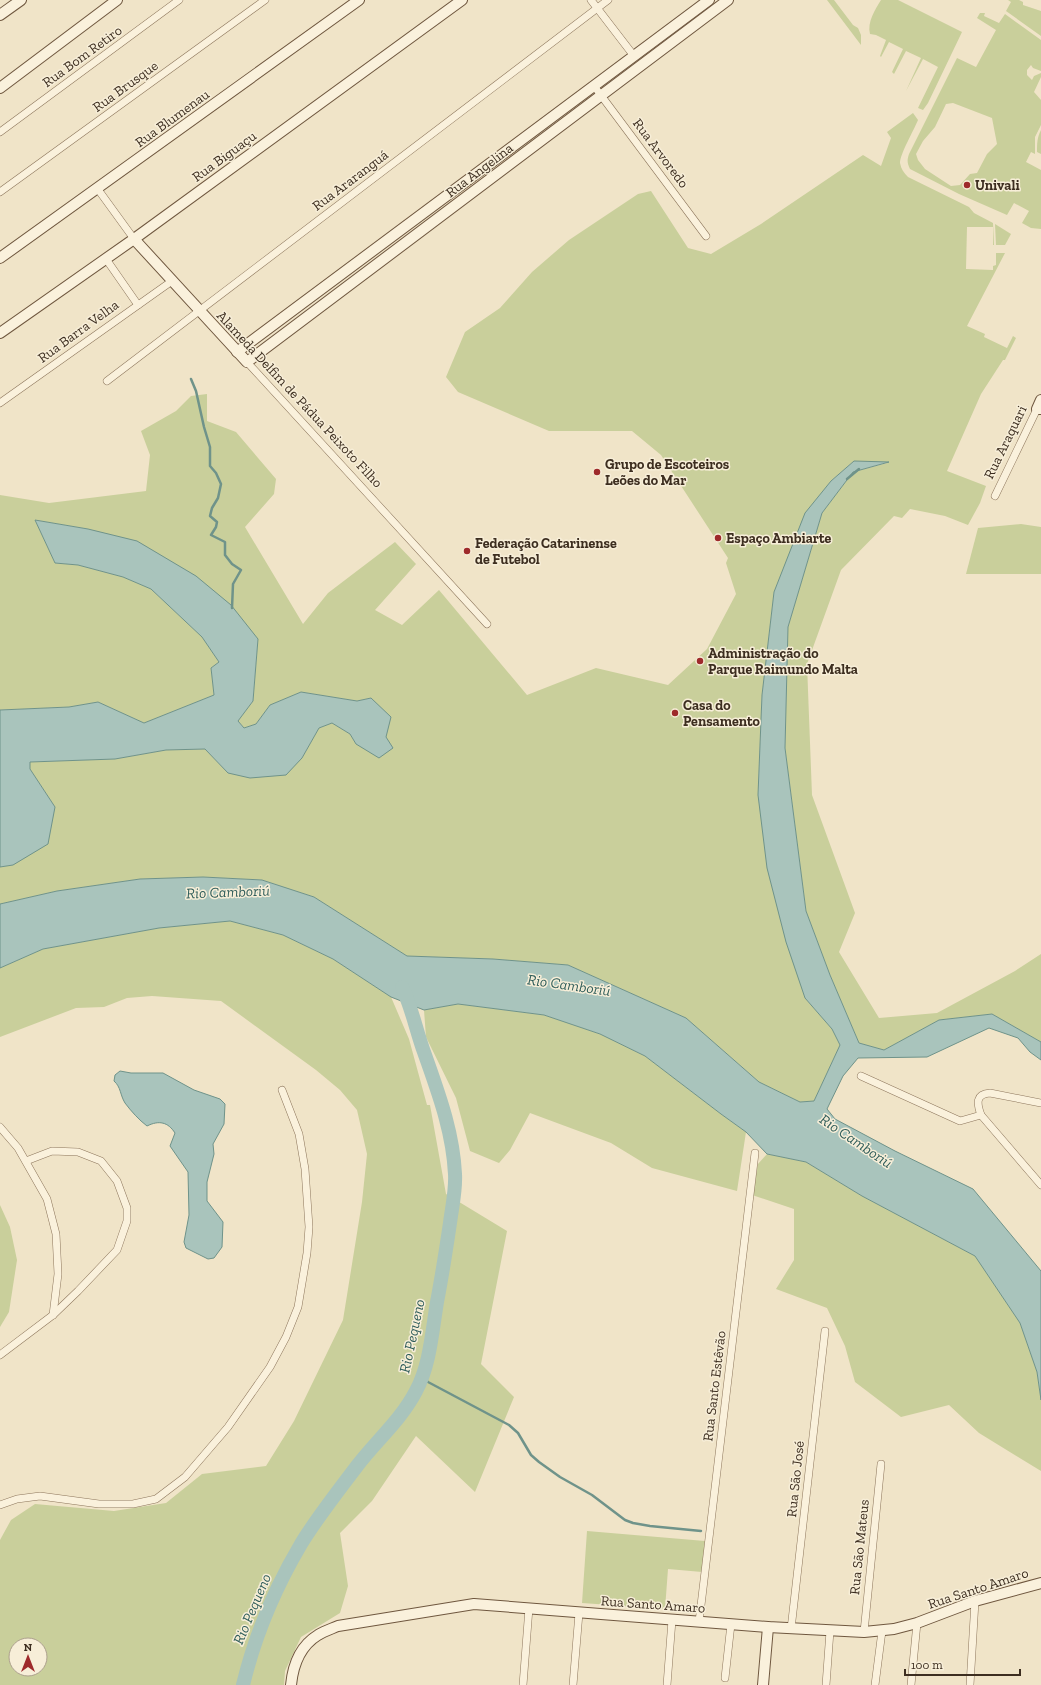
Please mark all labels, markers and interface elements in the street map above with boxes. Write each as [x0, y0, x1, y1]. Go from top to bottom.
street label: Rua Bom Retiro [39, 22, 126, 91]
street label: Rua Brusque [89, 57, 162, 116]
street label: Rua Blumenau [132, 86, 213, 151]
street label: Rua Arvoredo [629, 115, 692, 191]
street label: Rua Biguaçu [189, 127, 260, 185]
street label: Rua Angelina [442, 139, 516, 201]
street label: Rua Araranguá [309, 146, 392, 214]
place label: Univali [975, 177, 1020, 194]
marker: Univali [962, 180, 972, 190]
street label: Rua Barra Velha [34, 296, 122, 366]
street label: Alameda Delfim de Pádua Peixoto Filho [213, 308, 386, 491]
street label: Rua Araquari [980, 403, 1031, 482]
place label: Grupo de Escoteiros Leões do Mar [605, 456, 730, 489]
marker: Grupo de Escoteiros Leões do Mar [592, 467, 602, 477]
place label: Espaço Ambiarte [726, 530, 832, 547]
marker: Espaço Ambiarte [713, 533, 723, 543]
place label: Federação Catarinense de Futebol [475, 535, 617, 568]
marker: Federação Catarinense de Futebol [462, 546, 472, 556]
place label: Administração do Parque Raimundo Malta [708, 645, 858, 678]
marker: Administração do Parque Raimundo Malta [695, 656, 705, 666]
place label: Casa do Pensamento [683, 697, 761, 730]
marker: Casa do Pensamento [670, 708, 680, 718]
water label: Rio Camboriú [186, 882, 270, 902]
water label: Rio Camboriú [526, 970, 612, 1000]
water label: Rio Camboriú [816, 1110, 896, 1172]
water label: Rio Pequeno [395, 1297, 429, 1375]
street label: Rua Santo Estêvão [699, 1330, 730, 1442]
street label: Rua São José [783, 1440, 808, 1518]
street label: Rua São Mateus [846, 1499, 873, 1596]
street label: Rua Santo Amaro [926, 1564, 1031, 1613]
water label: Rio Pequeno [229, 1571, 275, 1647]
street label: Rua Santo Amaro [600, 1592, 706, 1617]
north arrow [8, 1637, 48, 1677]
text: N [24, 1641, 33, 1654]
scale bar [905, 1651, 1020, 1677]
text: 100 m [911, 1658, 943, 1672]

